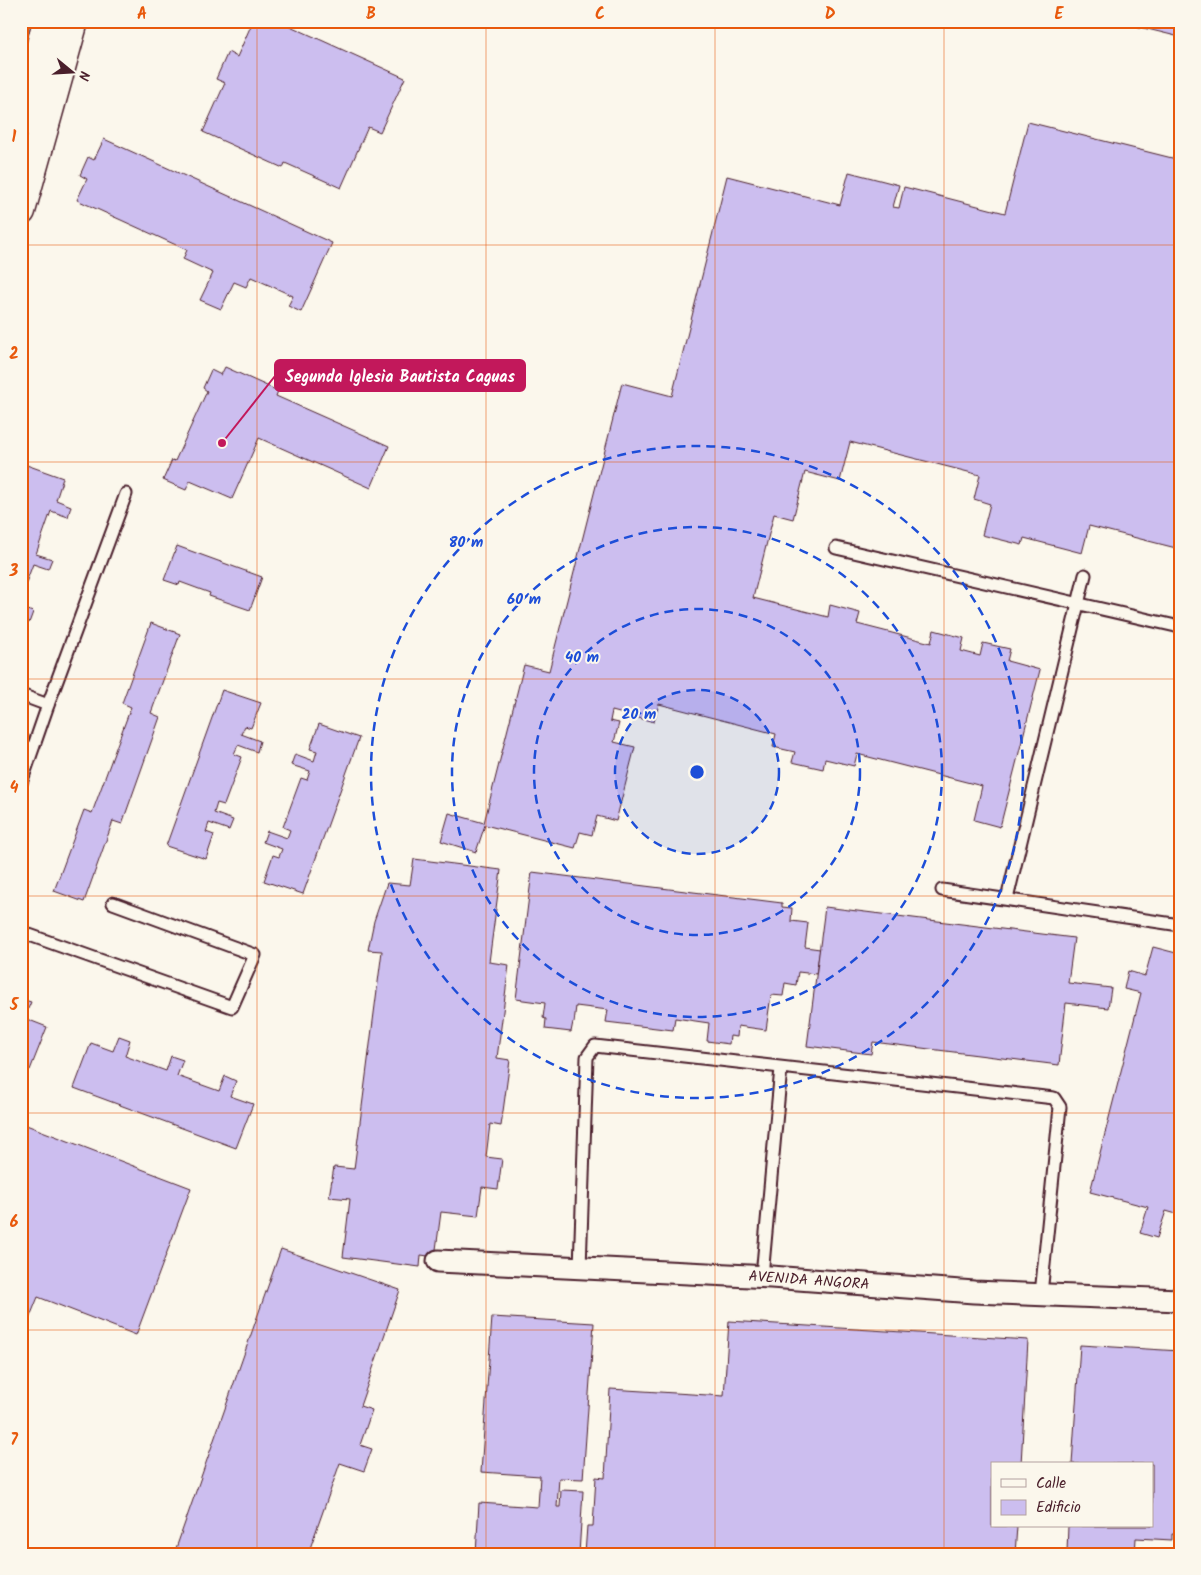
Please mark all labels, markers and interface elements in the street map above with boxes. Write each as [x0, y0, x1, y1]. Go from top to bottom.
text: A [137, 2, 147, 27]
text: B [366, 2, 376, 27]
text: C [595, 2, 605, 27]
text: D [825, 2, 836, 27]
text: E [1055, 2, 1065, 27]
north arrow [48, 48, 98, 98]
text: N [72, 68, 95, 83]
text: 1 [12, 125, 17, 150]
text: 2 [9, 342, 19, 367]
callout: Segunda Iglesia Bautista Caguas [275, 360, 525, 391]
text: Segunda Iglesia Bautista Caguas [285, 365, 516, 390]
text: 80 m [449, 531, 483, 555]
text: 3 [9, 559, 19, 584]
text: 60 m [507, 588, 541, 612]
text: 40 m [565, 646, 599, 670]
text: 20 m [622, 703, 656, 727]
centre of rings [688, 763, 706, 781]
text: 4 [10, 776, 19, 801]
text: 5 [9, 993, 20, 1018]
text: 6 [10, 1210, 19, 1235]
street label: AVENIDA ANGORA [748, 1265, 870, 1297]
text: 7 [10, 1428, 18, 1453]
legend [991, 1462, 1154, 1528]
text: Calle [1036, 1472, 1066, 1496]
text: Edificio [1036, 1496, 1081, 1520]

